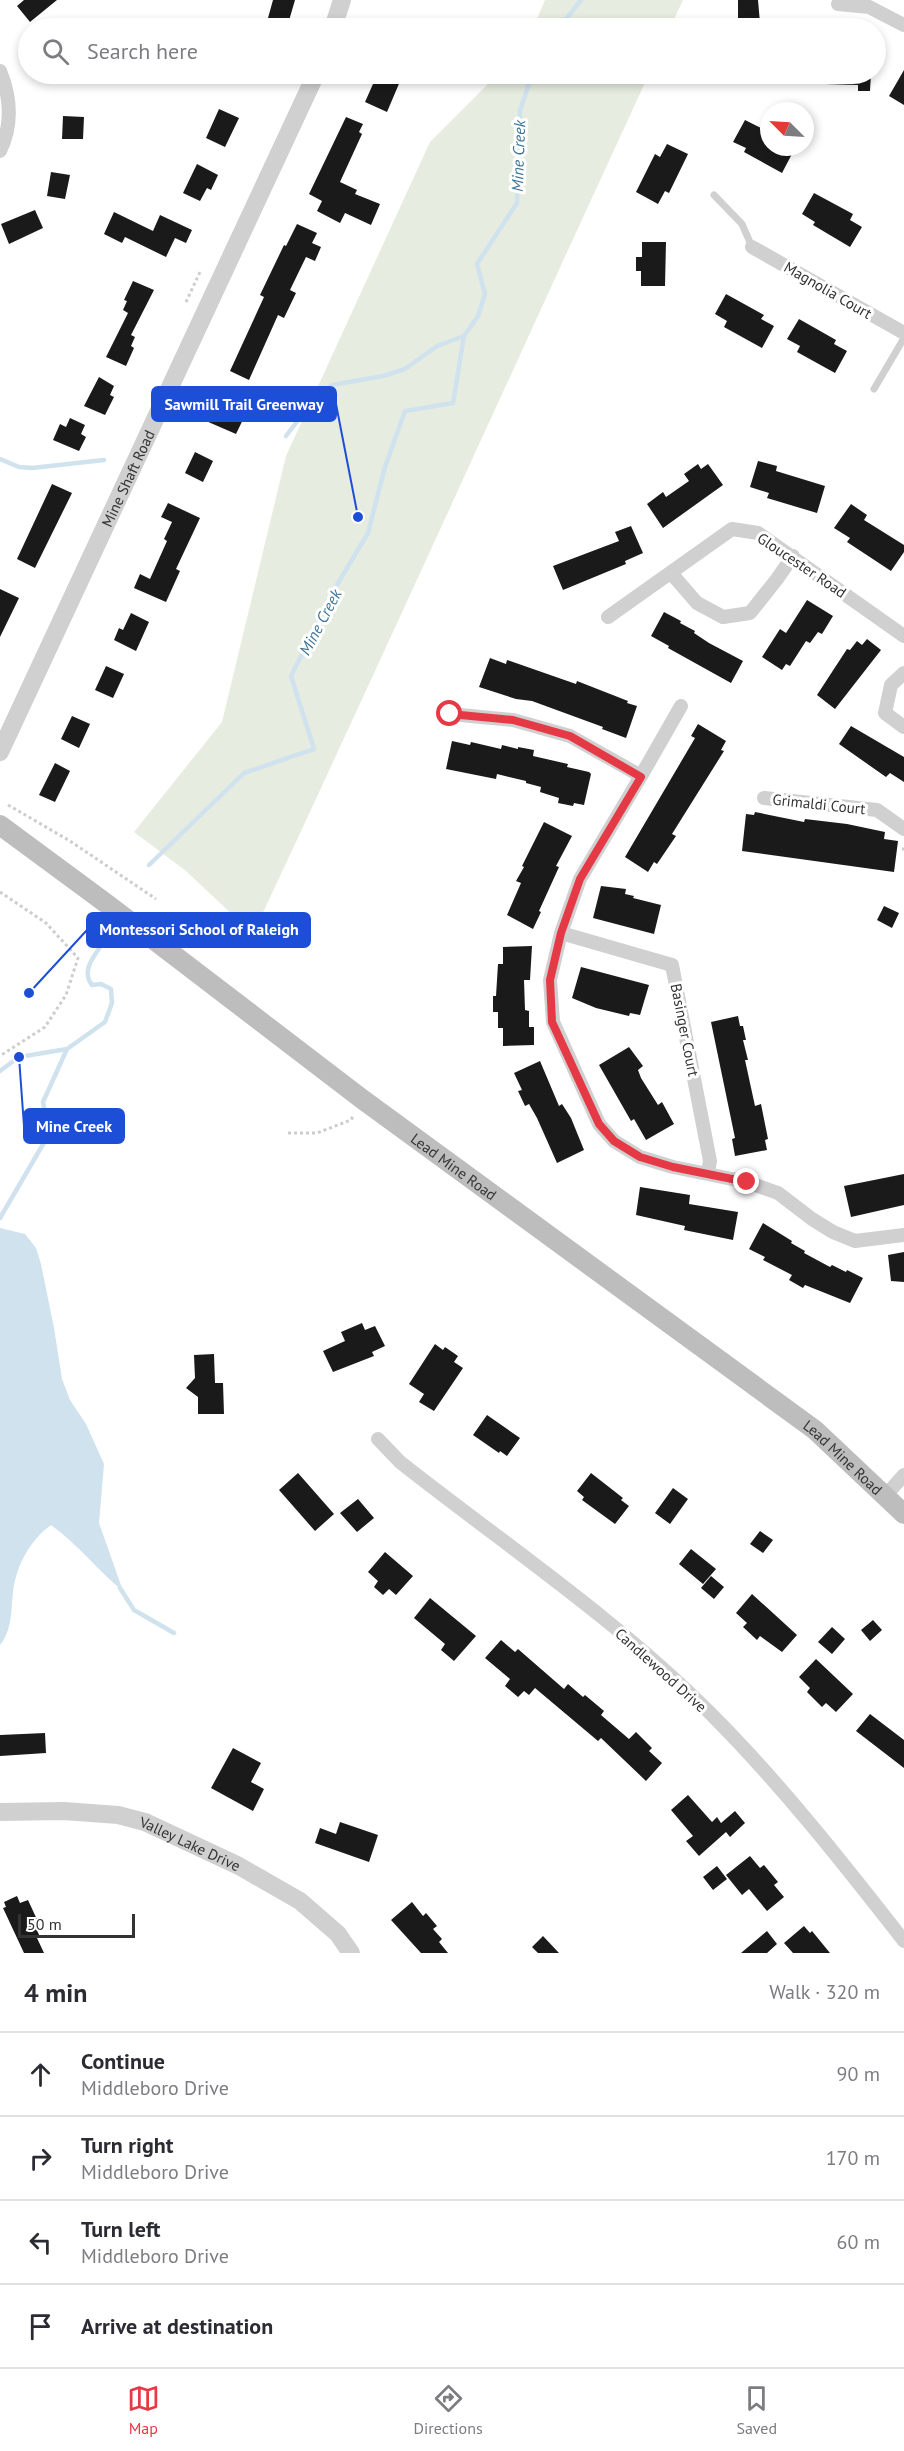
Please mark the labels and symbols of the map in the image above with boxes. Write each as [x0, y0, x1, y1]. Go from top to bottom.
north arrow [760, 102, 814, 156]
water label: Mine Creek [507, 119, 529, 192]
street label: Magnolia Court [781, 257, 875, 323]
callout: Sawmill Trail Greenway [152, 387, 336, 421]
text: Sawmill Trail Greenway [164, 394, 324, 414]
street label: Mine Shaft Road [97, 427, 158, 530]
street label: Gloucester Road [754, 528, 850, 602]
water label: Mine Creek [294, 585, 346, 658]
route start [436, 700, 462, 726]
street label: Grimaldi Court [772, 790, 866, 818]
callout: Montessori School of Raleigh [87, 913, 310, 947]
text: Montessori School of Raleigh [99, 919, 299, 939]
street label: Basinger Court [667, 982, 703, 1078]
callout: Mine Creek [24, 1109, 124, 1143]
text: Mine Creek [36, 1116, 112, 1136]
street label: Lead Mine Road [407, 1129, 501, 1204]
route end [733, 1168, 759, 1194]
street label: Lead Mine Road [800, 1415, 887, 1499]
street label: Candlewood Drive [611, 1624, 711, 1716]
street label: Valley Lake Drive [137, 1811, 244, 1875]
scale bar [18, 1911, 135, 1938]

